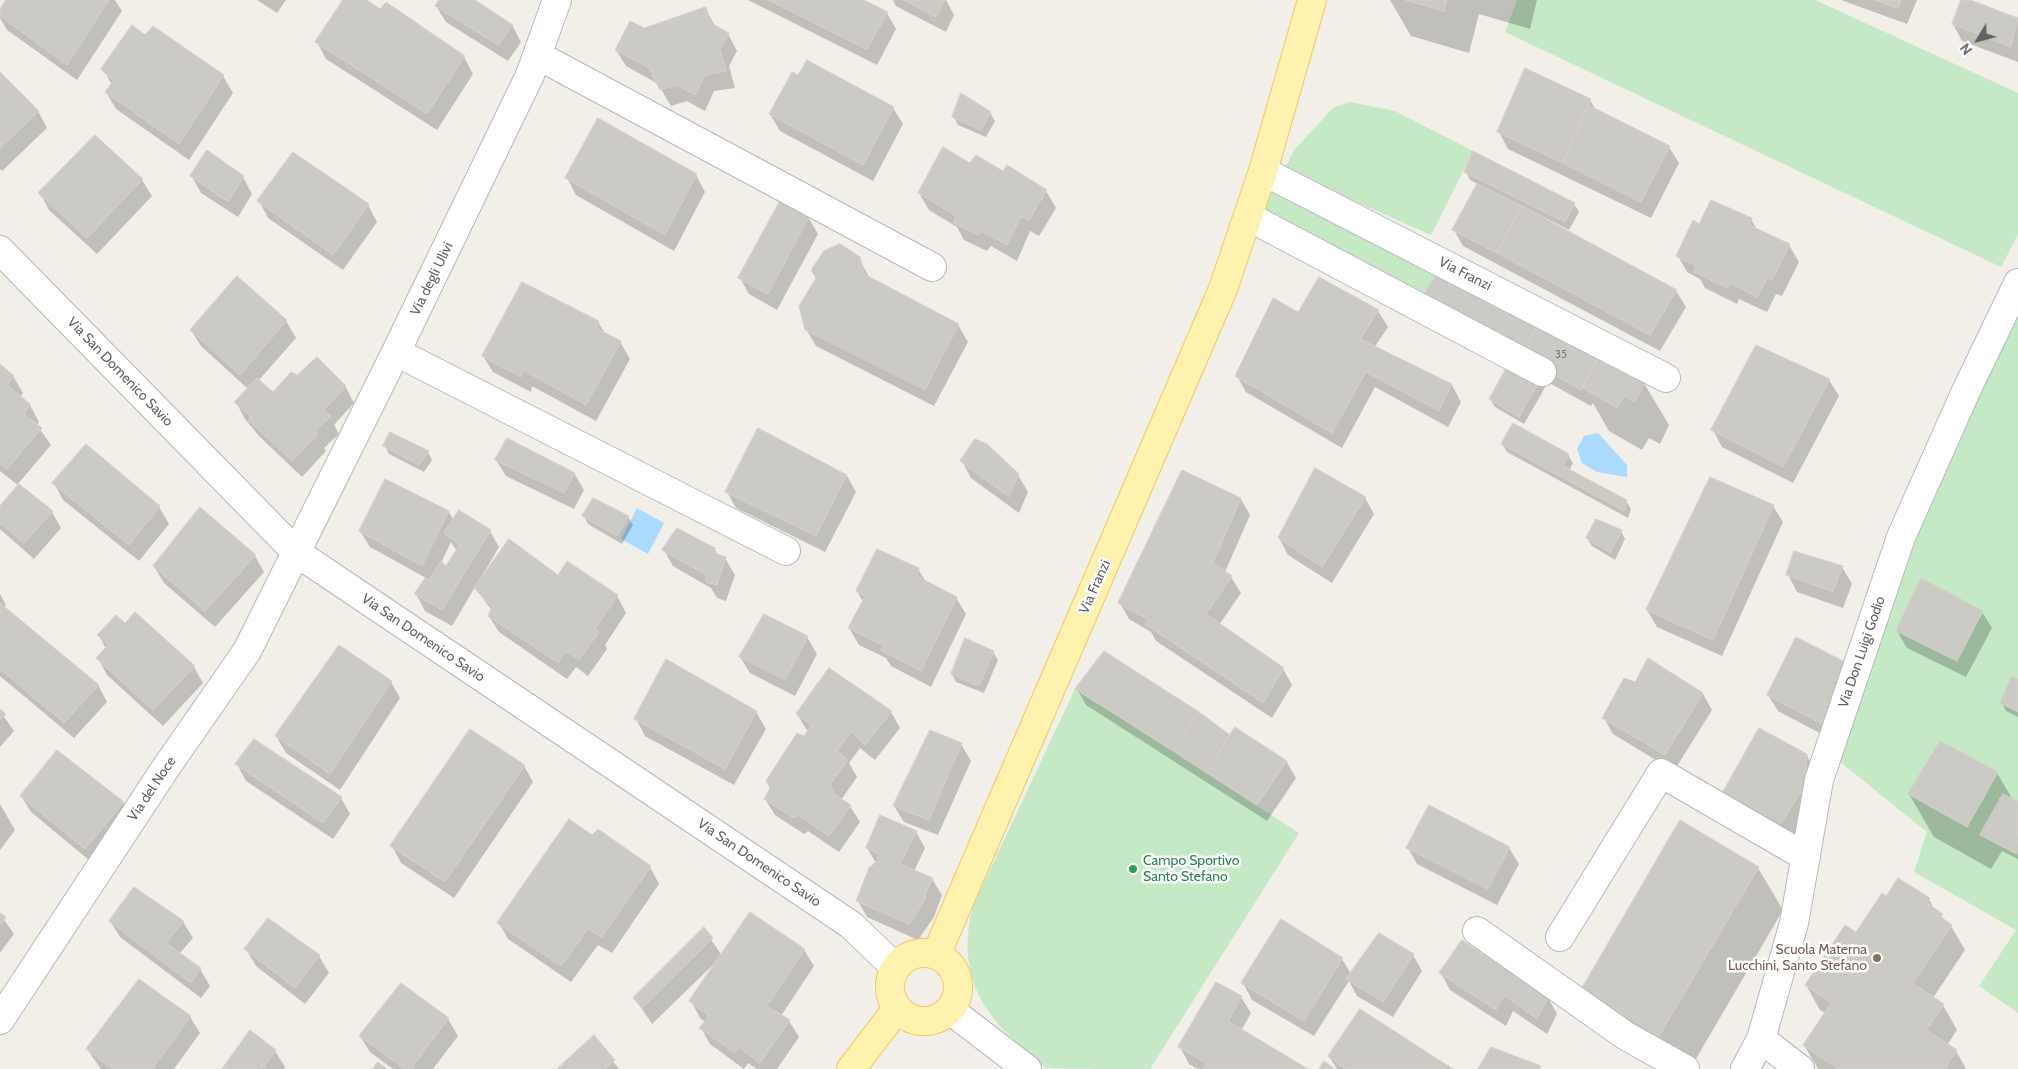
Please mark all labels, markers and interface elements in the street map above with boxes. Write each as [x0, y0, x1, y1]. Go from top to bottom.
north arrow [1953, 15, 2003, 65]
text: N [1956, 40, 1976, 58]
street label: Via degli Ulivi [407, 240, 457, 318]
street label: Via Franzi [1436, 254, 1494, 294]
street label: Via San Domenico Savio [64, 314, 176, 430]
house number: 35 [1555, 348, 1567, 362]
street label: Via Franzi [1076, 557, 1114, 617]
street label: Via San Domenico Savio [358, 590, 488, 686]
street label: Via Don Luigi Godio [1835, 594, 1889, 710]
street label: Via del Noce [124, 754, 180, 824]
street label: Via San Domenico Savio [694, 815, 824, 911]
place label: Campo Sportivo Santo Stefano [1143, 853, 1239, 886]
marker: Campo Sportivo Santo Stefano [1127, 863, 1139, 875]
place label: Scuola Materna Lucchini, Santo Stefano [1728, 942, 1867, 974]
marker: Scuola Materna Lucchini, Santo Stefano [1871, 952, 1883, 964]

